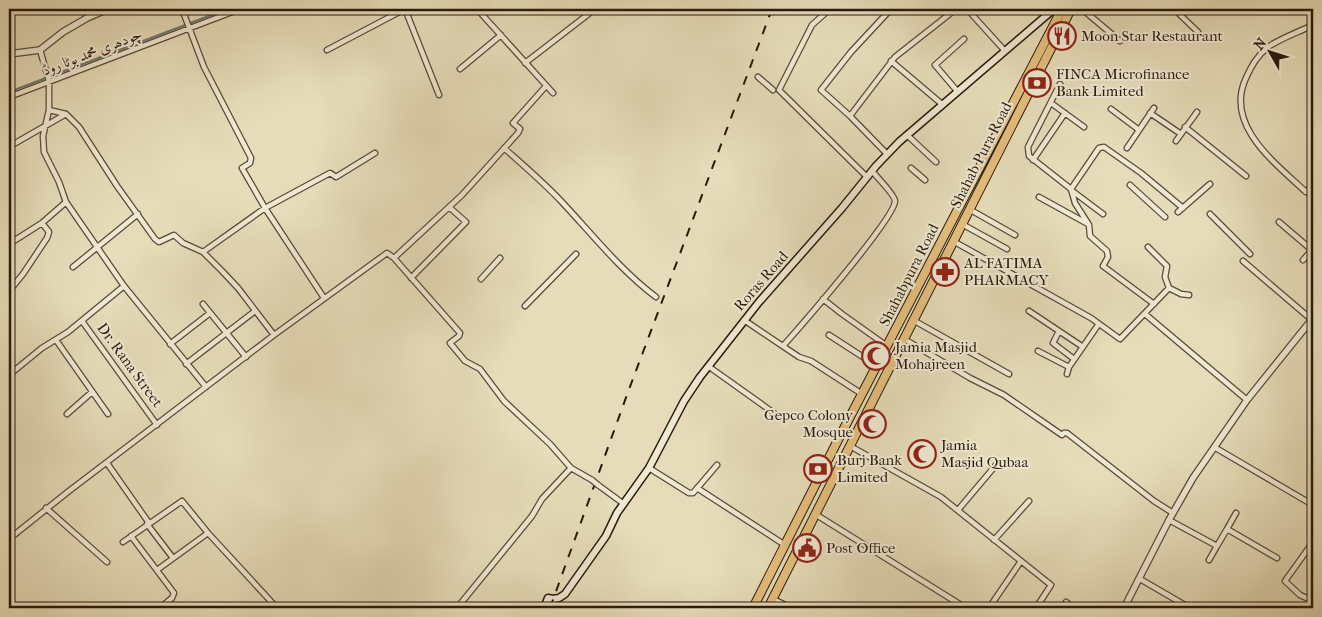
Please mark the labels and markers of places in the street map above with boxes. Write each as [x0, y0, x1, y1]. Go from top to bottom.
restaurant icon: Moon Star Restaurant [1047, 21, 1077, 51]
place label: Moon Star Restaurant [1081, 27, 1223, 45]
place label: FINCA Microfinance Bank Limited [1056, 65, 1190, 100]
bank icon: FINCA Microfinance Bank Limited [1022, 68, 1052, 98]
place label: AL FATIMA PHARMACY [963, 254, 1050, 289]
pharmacy icon: AL FATIMA PHARMACY [930, 257, 960, 287]
place label: Jamia Masjid Mohajreen [894, 338, 978, 373]
mosque icon: Jamia Masjid Mohajreen [861, 341, 891, 371]
place label: Gepco Colony Mosque [764, 406, 854, 441]
mosque icon: Gepco Colony Mosque [857, 409, 887, 439]
place label: Jamia Masjid Qubaa [940, 436, 1030, 471]
mosque icon: Jamia Masjid Qubaa [907, 439, 937, 469]
place label: Burj Bank Limited [837, 451, 902, 486]
bank icon: Burj Bank Limited [803, 454, 833, 484]
public building icon: Post Office [792, 533, 822, 563]
place label: Post Office [826, 539, 896, 557]

